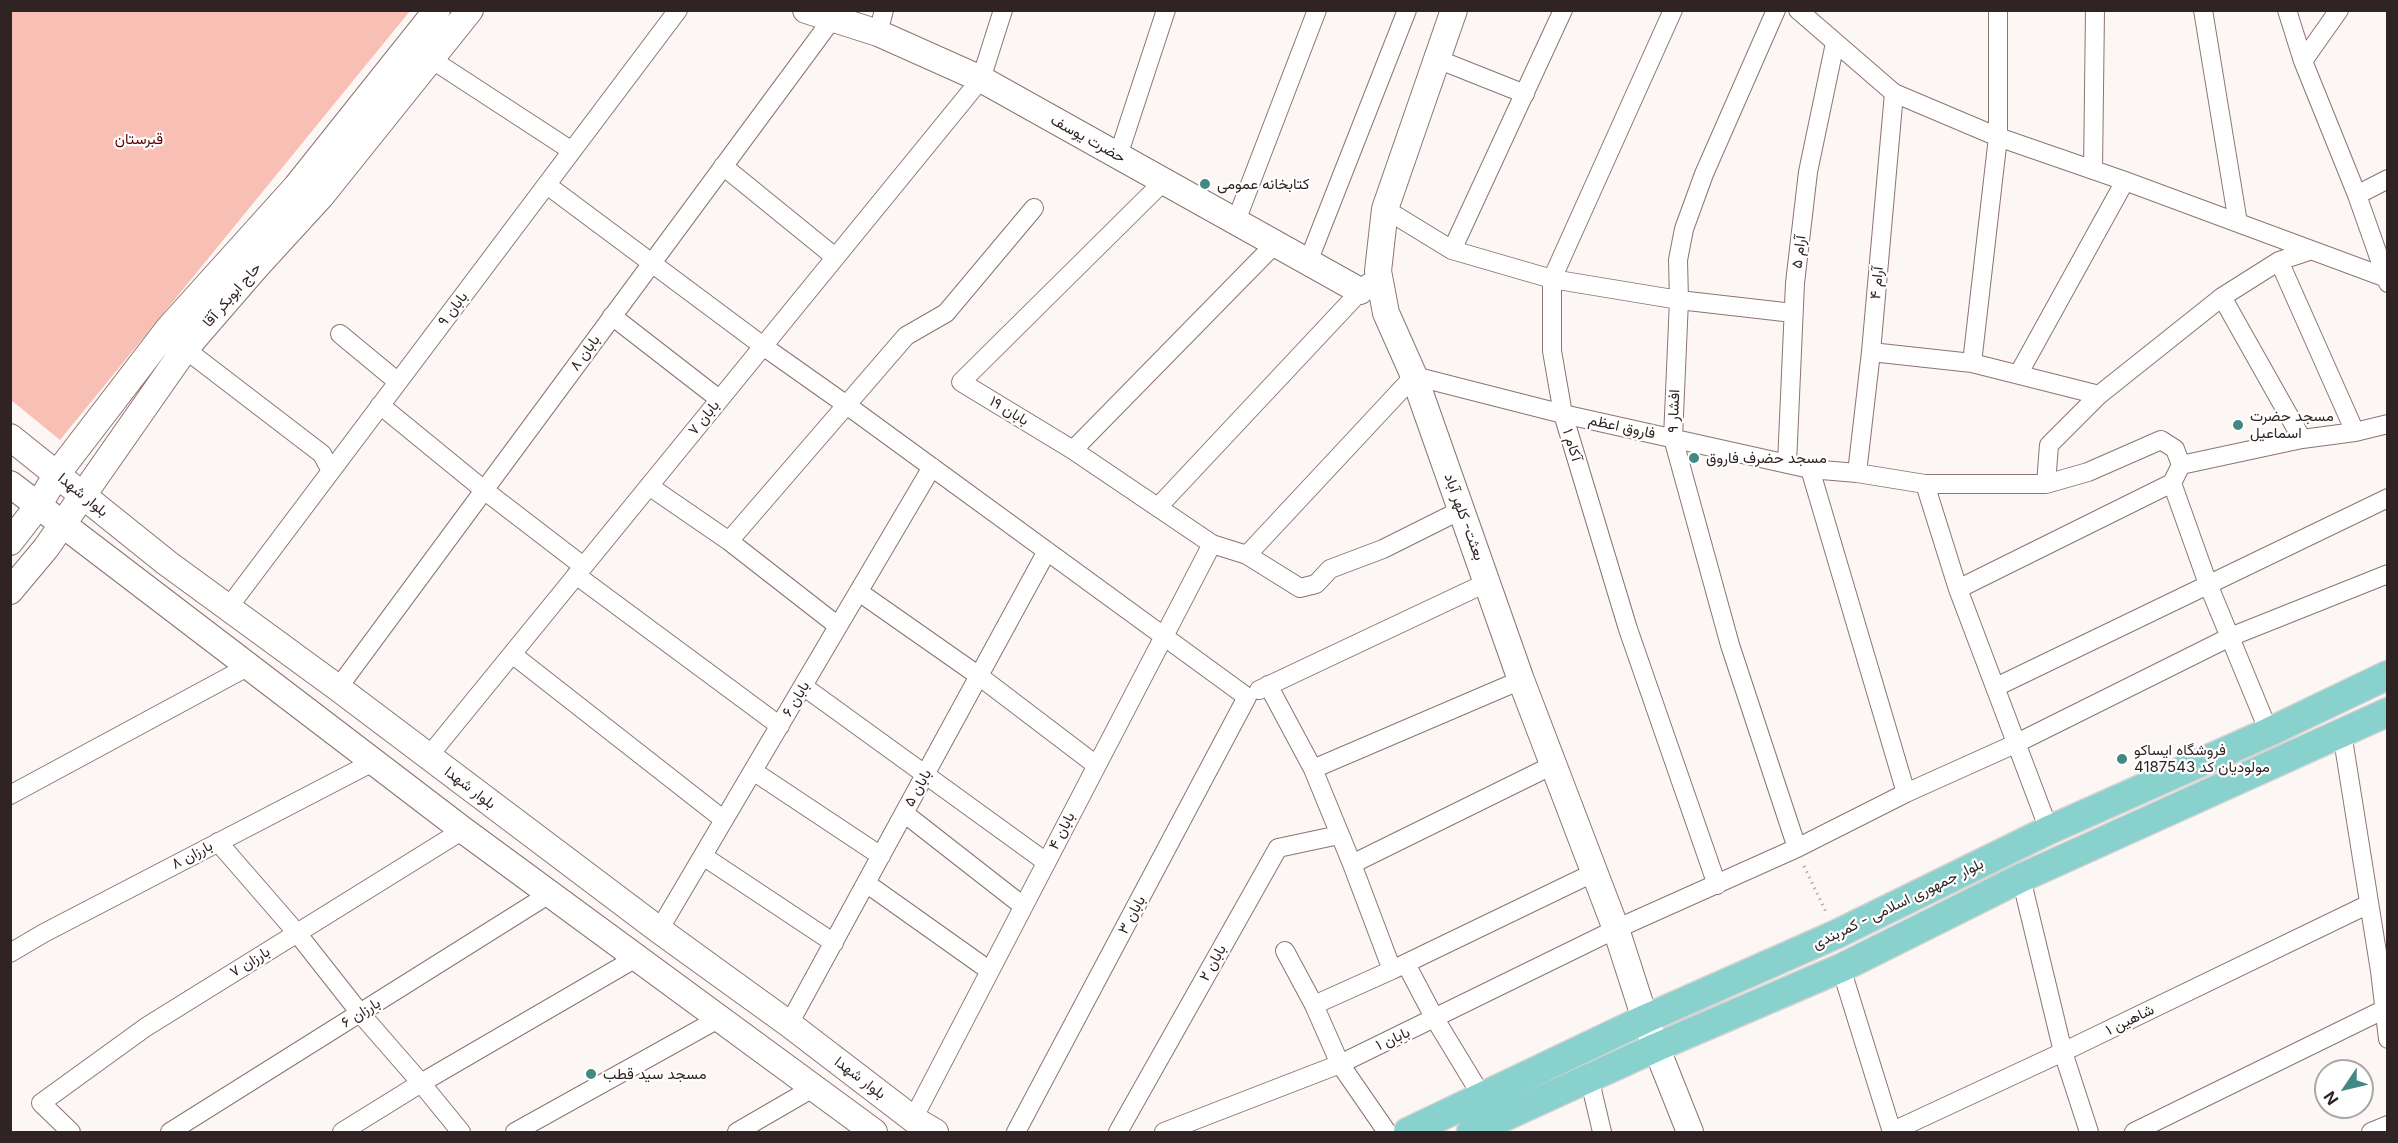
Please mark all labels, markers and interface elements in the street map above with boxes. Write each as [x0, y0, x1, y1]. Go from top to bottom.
street label: حضرت یوسف [1047, 111, 1129, 167]
park label: قبرستان [115, 130, 163, 148]
place label: کتابخانه عمومی [1217, 175, 1309, 193]
marker: کتابخانه عمومی [1198, 177, 1212, 191]
street label: آرام ۵ [1788, 234, 1810, 270]
street label: حاج ابوبکر آقا [199, 259, 265, 331]
street label: آرام ۴ [1867, 266, 1887, 300]
street label: بابان ۹ [434, 288, 472, 330]
street label: بابان ۸ [566, 332, 604, 374]
street label: افشار ۹ [1664, 389, 1684, 433]
street label: بابان ۱۹ [986, 392, 1032, 430]
street label: بابان ۷ [684, 397, 724, 439]
place label: مسجد حضرت اسماعیل [2250, 407, 2334, 442]
street label: فاروق اعظم [1587, 411, 1657, 443]
marker: مسجد حضرت اسماعیل [2231, 418, 2245, 432]
street label: آکام ۱ [1559, 427, 1585, 463]
place label: مسجد حضرف فاروق [1706, 449, 1827, 467]
marker: مسجد حضرف فاروق [1687, 451, 1701, 465]
street label: بلوار شهدا [54, 469, 112, 521]
street label: بعثت- کلهر آباد [1440, 471, 1488, 563]
street label: بابان ۶ [778, 678, 814, 720]
place label: فروشگاە ایساکو مولودیان کد 4187543 [2134, 741, 2270, 776]
marker: فروشگاە ایساکو مولودیان کد 4187543 [2115, 752, 2129, 766]
street label: بلوار شهدا [441, 763, 499, 813]
street label: بابان ۵ [900, 766, 936, 810]
street label: بابان ۴ [1045, 809, 1079, 853]
street label: بارزان ۸ [168, 837, 216, 873]
street label: بلوار جمهوری اسلامی - کمربندی [1810, 855, 1986, 953]
street label: بابان ۳ [1114, 893, 1150, 937]
street label: بابان ۲ [1196, 942, 1230, 984]
street label: بارزان ۷ [227, 943, 273, 981]
street label: بارزان ۶ [338, 994, 384, 1032]
street label: شاهین ۱ [2103, 1001, 2157, 1039]
street label: بابان ۱ [1373, 1023, 1413, 1055]
street label: بلوار شهدا [831, 1053, 889, 1103]
north arrow [2314, 1059, 2374, 1119]
place label: مسجد سید قطب [603, 1065, 706, 1083]
marker: مسجد سید قطب [584, 1067, 598, 1081]
text: N [2319, 1087, 2343, 1109]

